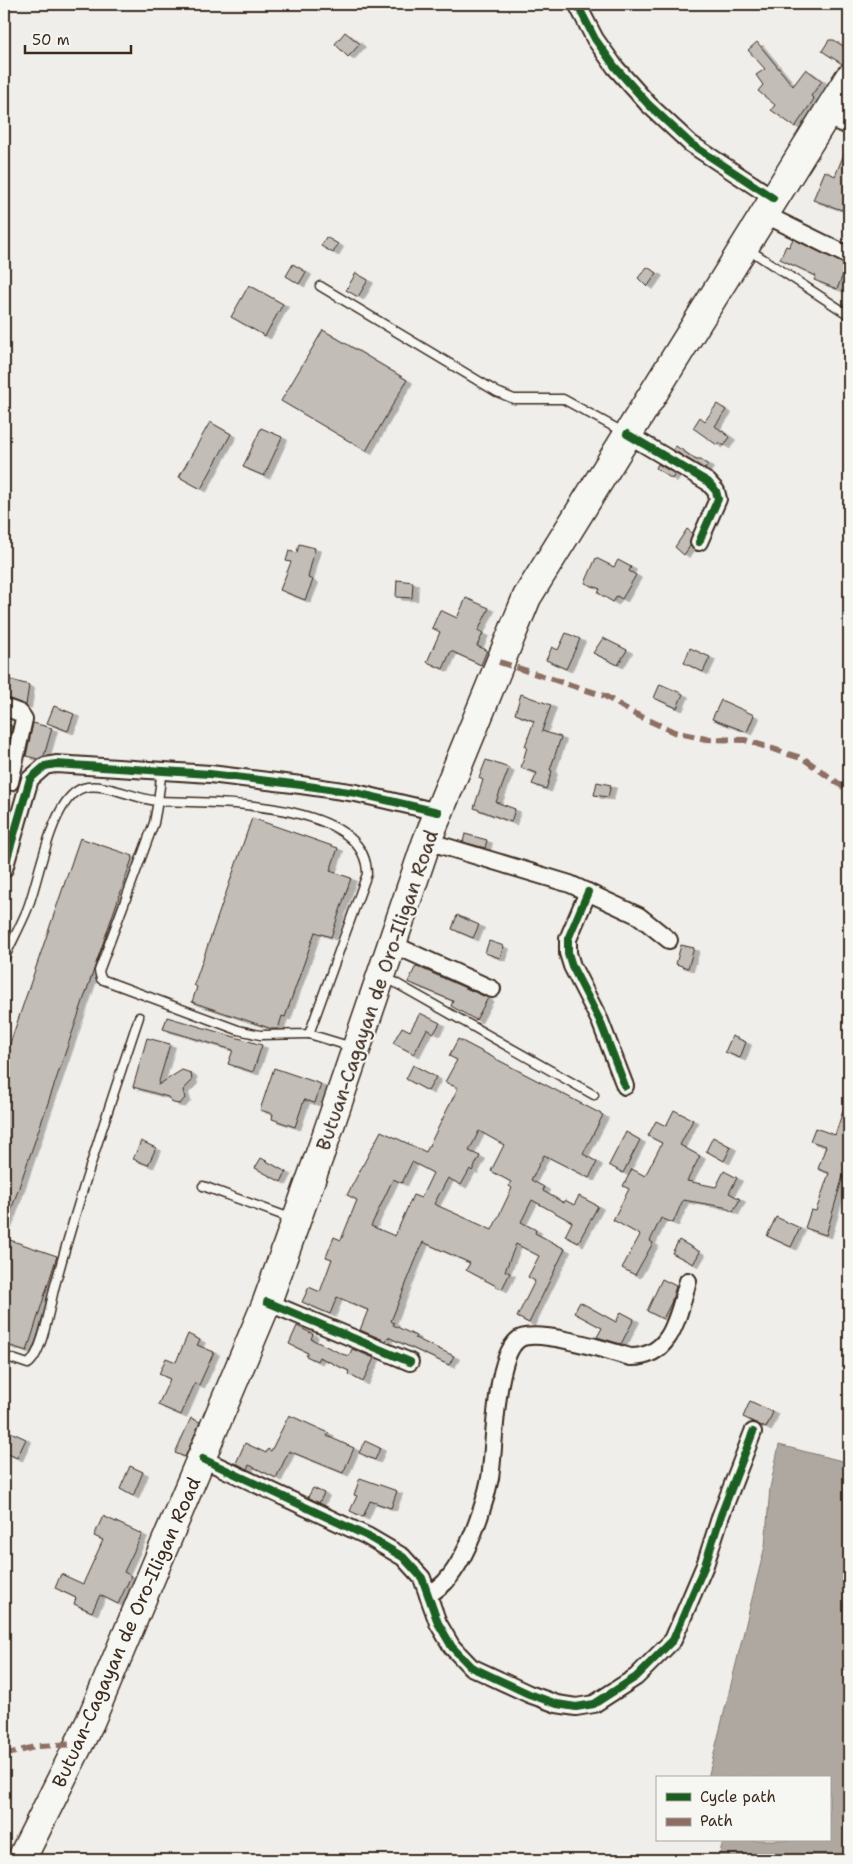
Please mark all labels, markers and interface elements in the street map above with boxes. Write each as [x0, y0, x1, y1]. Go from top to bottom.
scale bar [25, 22, 131, 54]
text: 50 m [32, 30, 70, 50]
street label: Butuan-Cagayan de Oro-Iligan Road [311, 827, 444, 1154]
street label: Butuan-Cagayan de Oro-Iligan Road [46, 1473, 206, 1791]
legend [656, 1776, 830, 1842]
text: Cycle path [700, 1787, 776, 1807]
text: Path [700, 1811, 733, 1831]

